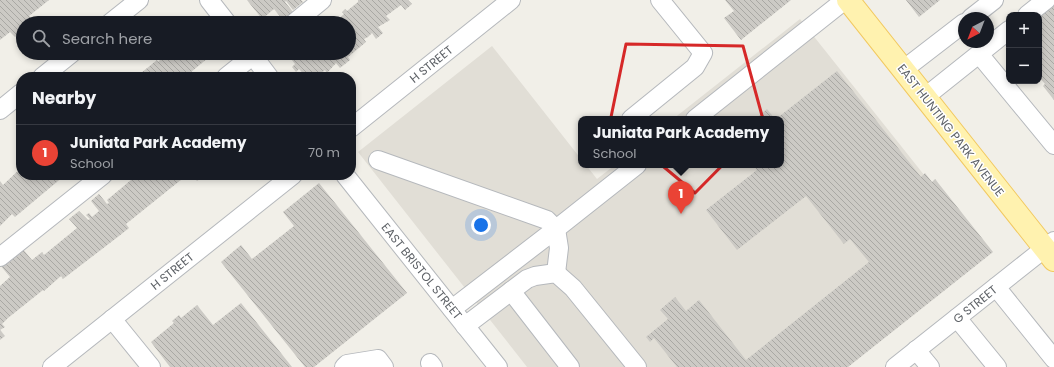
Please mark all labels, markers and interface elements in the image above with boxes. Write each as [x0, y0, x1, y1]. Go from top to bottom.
north arrow [958, 12, 994, 48]
map controls [1006, 12, 1042, 84]
button: + [1006, 12, 1042, 48]
search box [16, 16, 356, 60]
icon: search [30, 27, 52, 49]
text: Search here [62, 28, 152, 49]
street label: H STREET [406, 41, 457, 87]
button: − [1006, 48, 1042, 84]
street label: EAST HUNTING PARK AVENUE [894, 60, 1008, 200]
text: Nearby [32, 86, 96, 110]
popup [578, 116, 784, 168]
text: Juniata Park Academy [593, 122, 769, 143]
text: Juniata Park Academy [70, 132, 246, 153]
text: 1 [43, 143, 47, 162]
text: 70 m [308, 143, 340, 162]
text: School [593, 144, 636, 163]
text: School [70, 154, 114, 173]
pin: 1 [668, 181, 694, 214]
your location [471, 215, 491, 235]
street label: EAST BRISTOL STREET [378, 219, 467, 323]
street label: H STREET [147, 248, 198, 294]
street label: G STREET [949, 281, 1001, 327]

